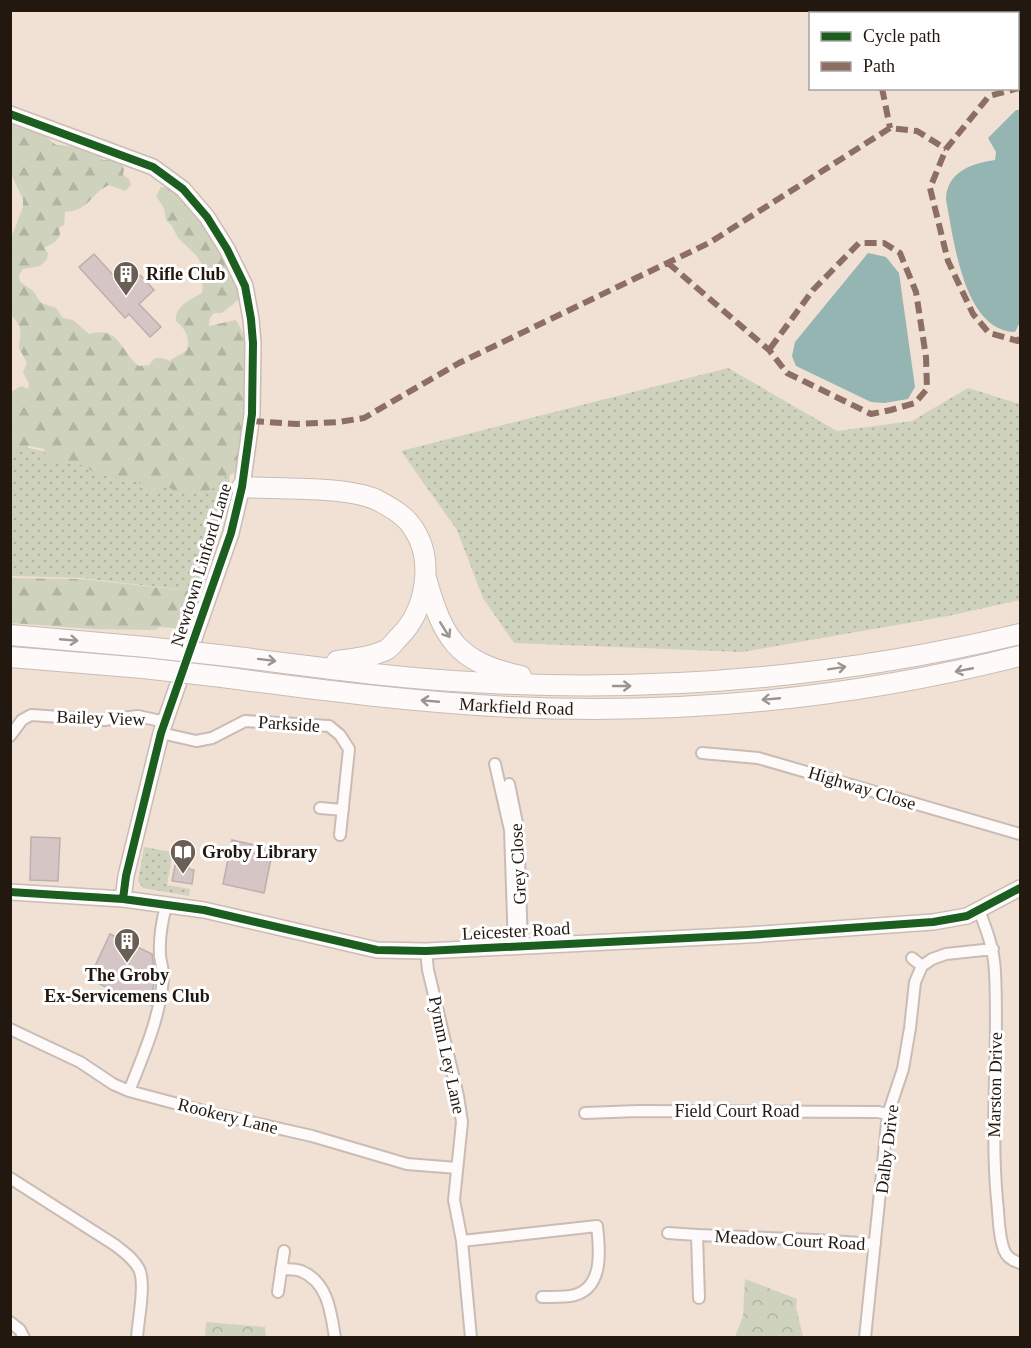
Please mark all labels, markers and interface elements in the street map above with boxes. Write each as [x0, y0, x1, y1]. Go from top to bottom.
legend [809, 12, 1019, 90]
text: Cycle path [863, 26, 940, 46]
text: Path [863, 56, 895, 76]
building icon: Rifle Club [111, 259, 141, 297]
place label: Rifle Club [146, 264, 226, 284]
street label: Newtown Linford Lane [167, 481, 235, 649]
one-way arrow [440, 621, 452, 638]
one-way arrow [58, 635, 78, 646]
one-way arrow [257, 655, 276, 666]
one-way arrow [826, 663, 846, 674]
one-way arrow [954, 665, 974, 676]
one-way arrow [611, 680, 631, 692]
street label: Markfield Road [458, 694, 574, 719]
one-way arrow [762, 694, 781, 705]
one-way arrow [420, 695, 440, 706]
street label: Bailey View [56, 706, 146, 730]
street label: Parkside [257, 712, 321, 736]
street label: Highway Close [806, 762, 918, 814]
street label: Grey Close [506, 823, 530, 905]
library icon: Groby Library [168, 837, 198, 875]
place label: Groby Library [202, 842, 317, 862]
street label: Leicester Road [461, 918, 571, 944]
building icon: The Groby Ex-Servicemens Club [112, 926, 142, 964]
place label: The Groby Ex-Servicemens Club [44, 965, 210, 1006]
street label: Pymm Ley Lane [425, 994, 469, 1116]
street label: Marston Drive [984, 1032, 1006, 1138]
street label: Rookery Lane [176, 1094, 280, 1138]
street label: Field Court Road [675, 1101, 800, 1121]
street label: Dalby Drive [872, 1103, 902, 1195]
street label: Meadow Court Road [714, 1226, 866, 1254]

